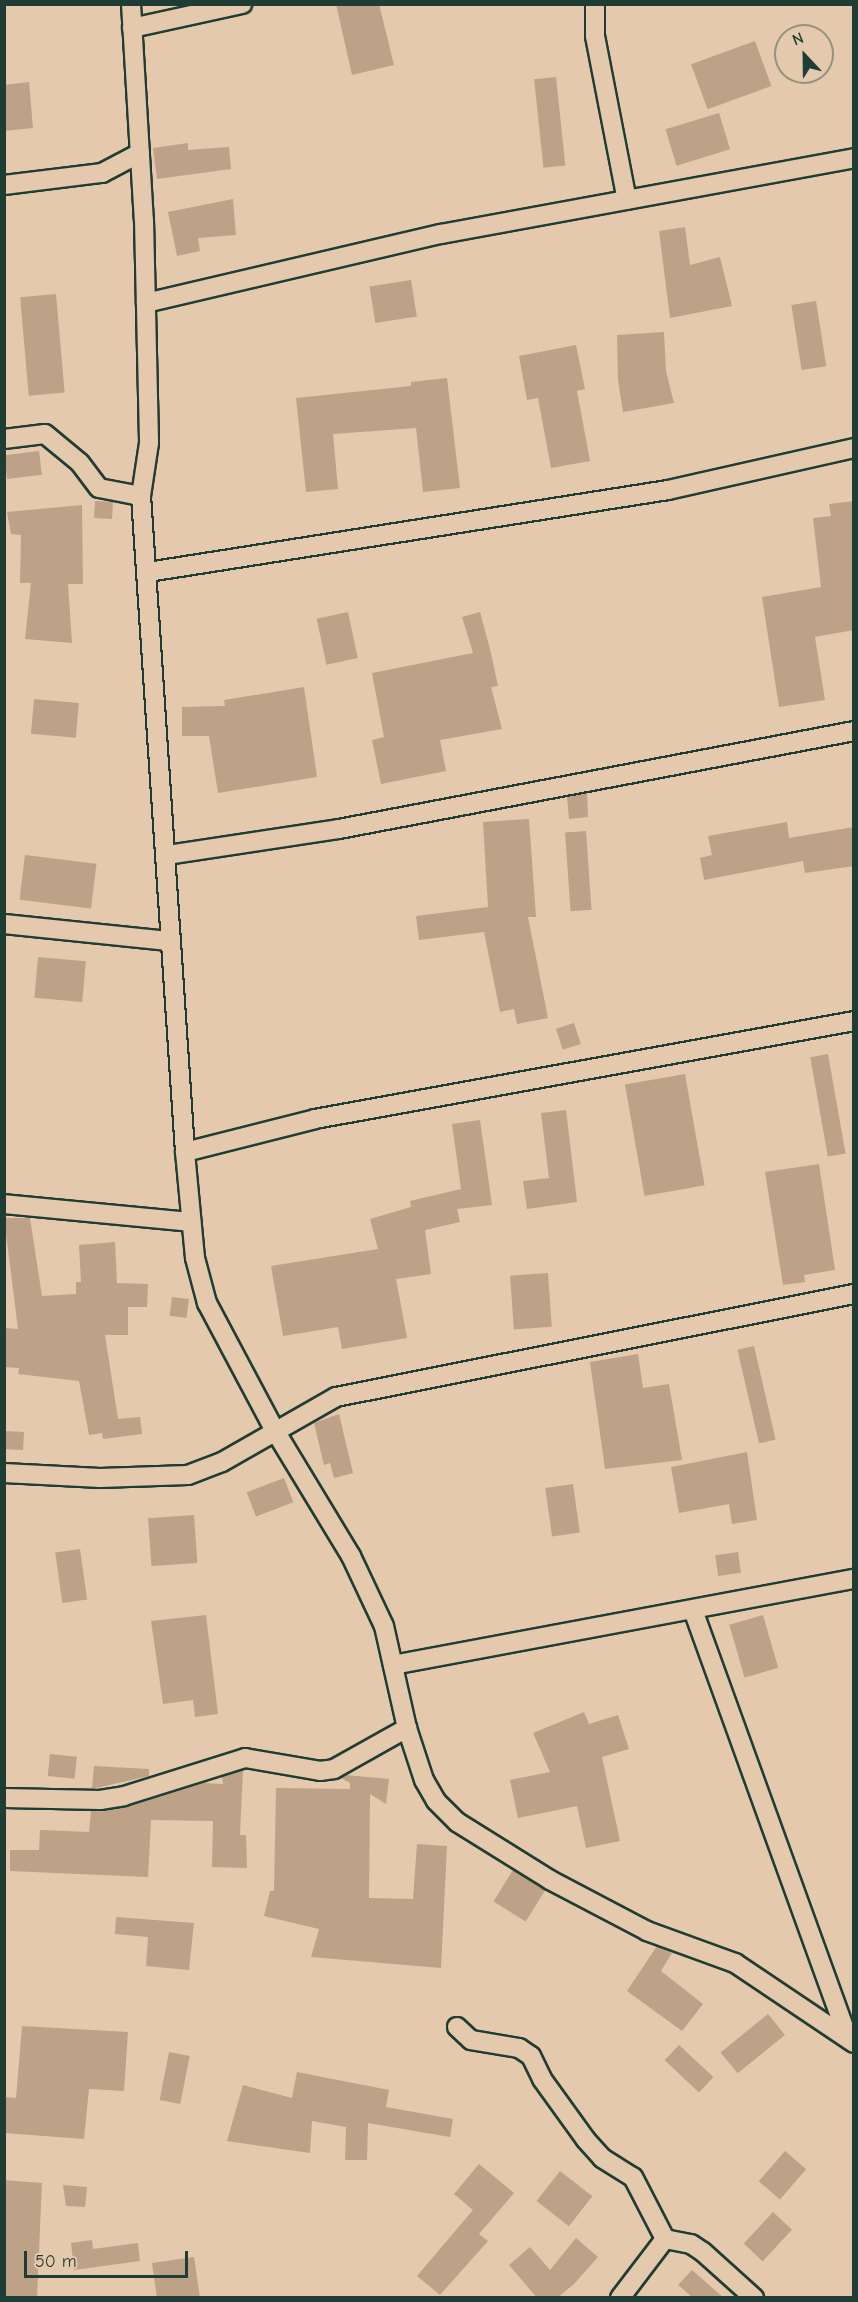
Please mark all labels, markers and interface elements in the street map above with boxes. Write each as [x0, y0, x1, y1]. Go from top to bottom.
north arrow [774, 24, 834, 84]
text: N [790, 29, 806, 49]
scale bar [27, 2239, 190, 2277]
text: 50 m [35, 2251, 77, 2272]

